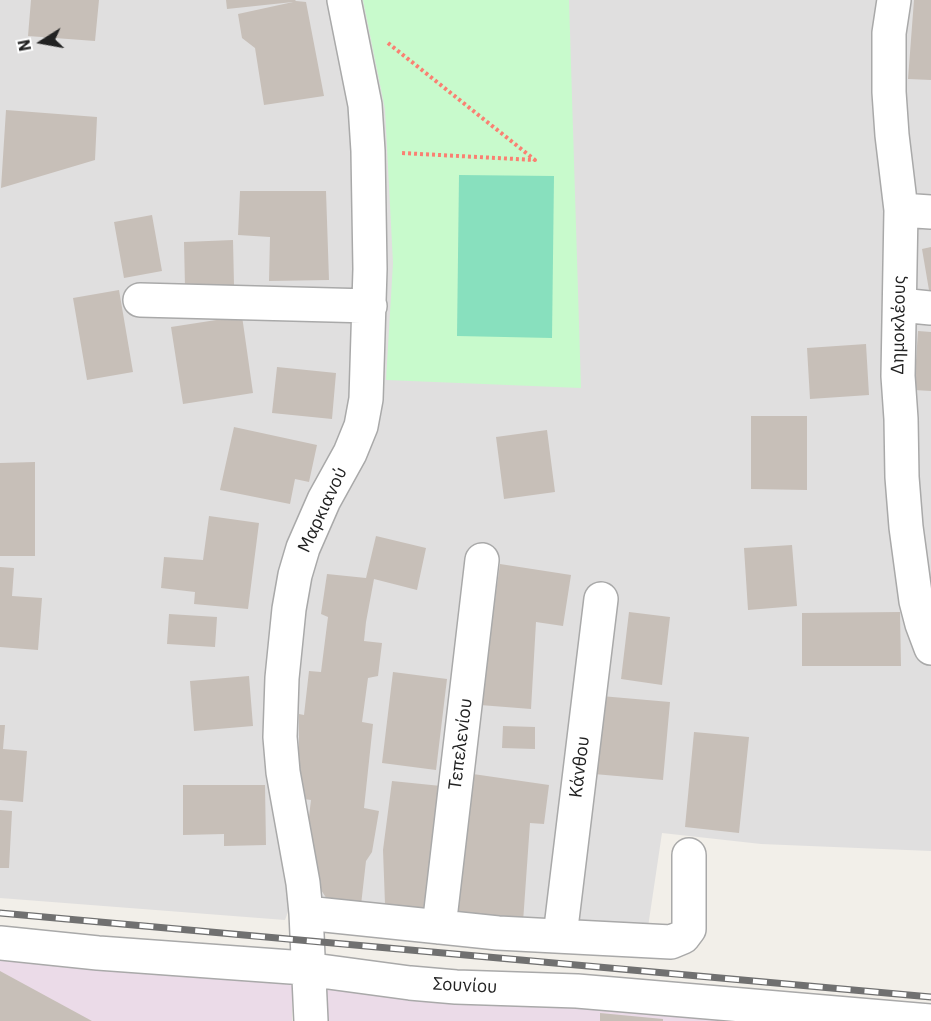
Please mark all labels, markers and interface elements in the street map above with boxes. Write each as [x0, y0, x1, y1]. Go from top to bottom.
north arrow [12, 12, 72, 72]
text: N [13, 38, 35, 53]
street label: Δημοκλέους [887, 275, 911, 375]
street label: Μαρκιανού [294, 464, 352, 556]
street label: Τεπελενίου [445, 697, 477, 791]
street label: Κάνθου [565, 735, 595, 799]
street label: Σουνίου [432, 974, 498, 998]

